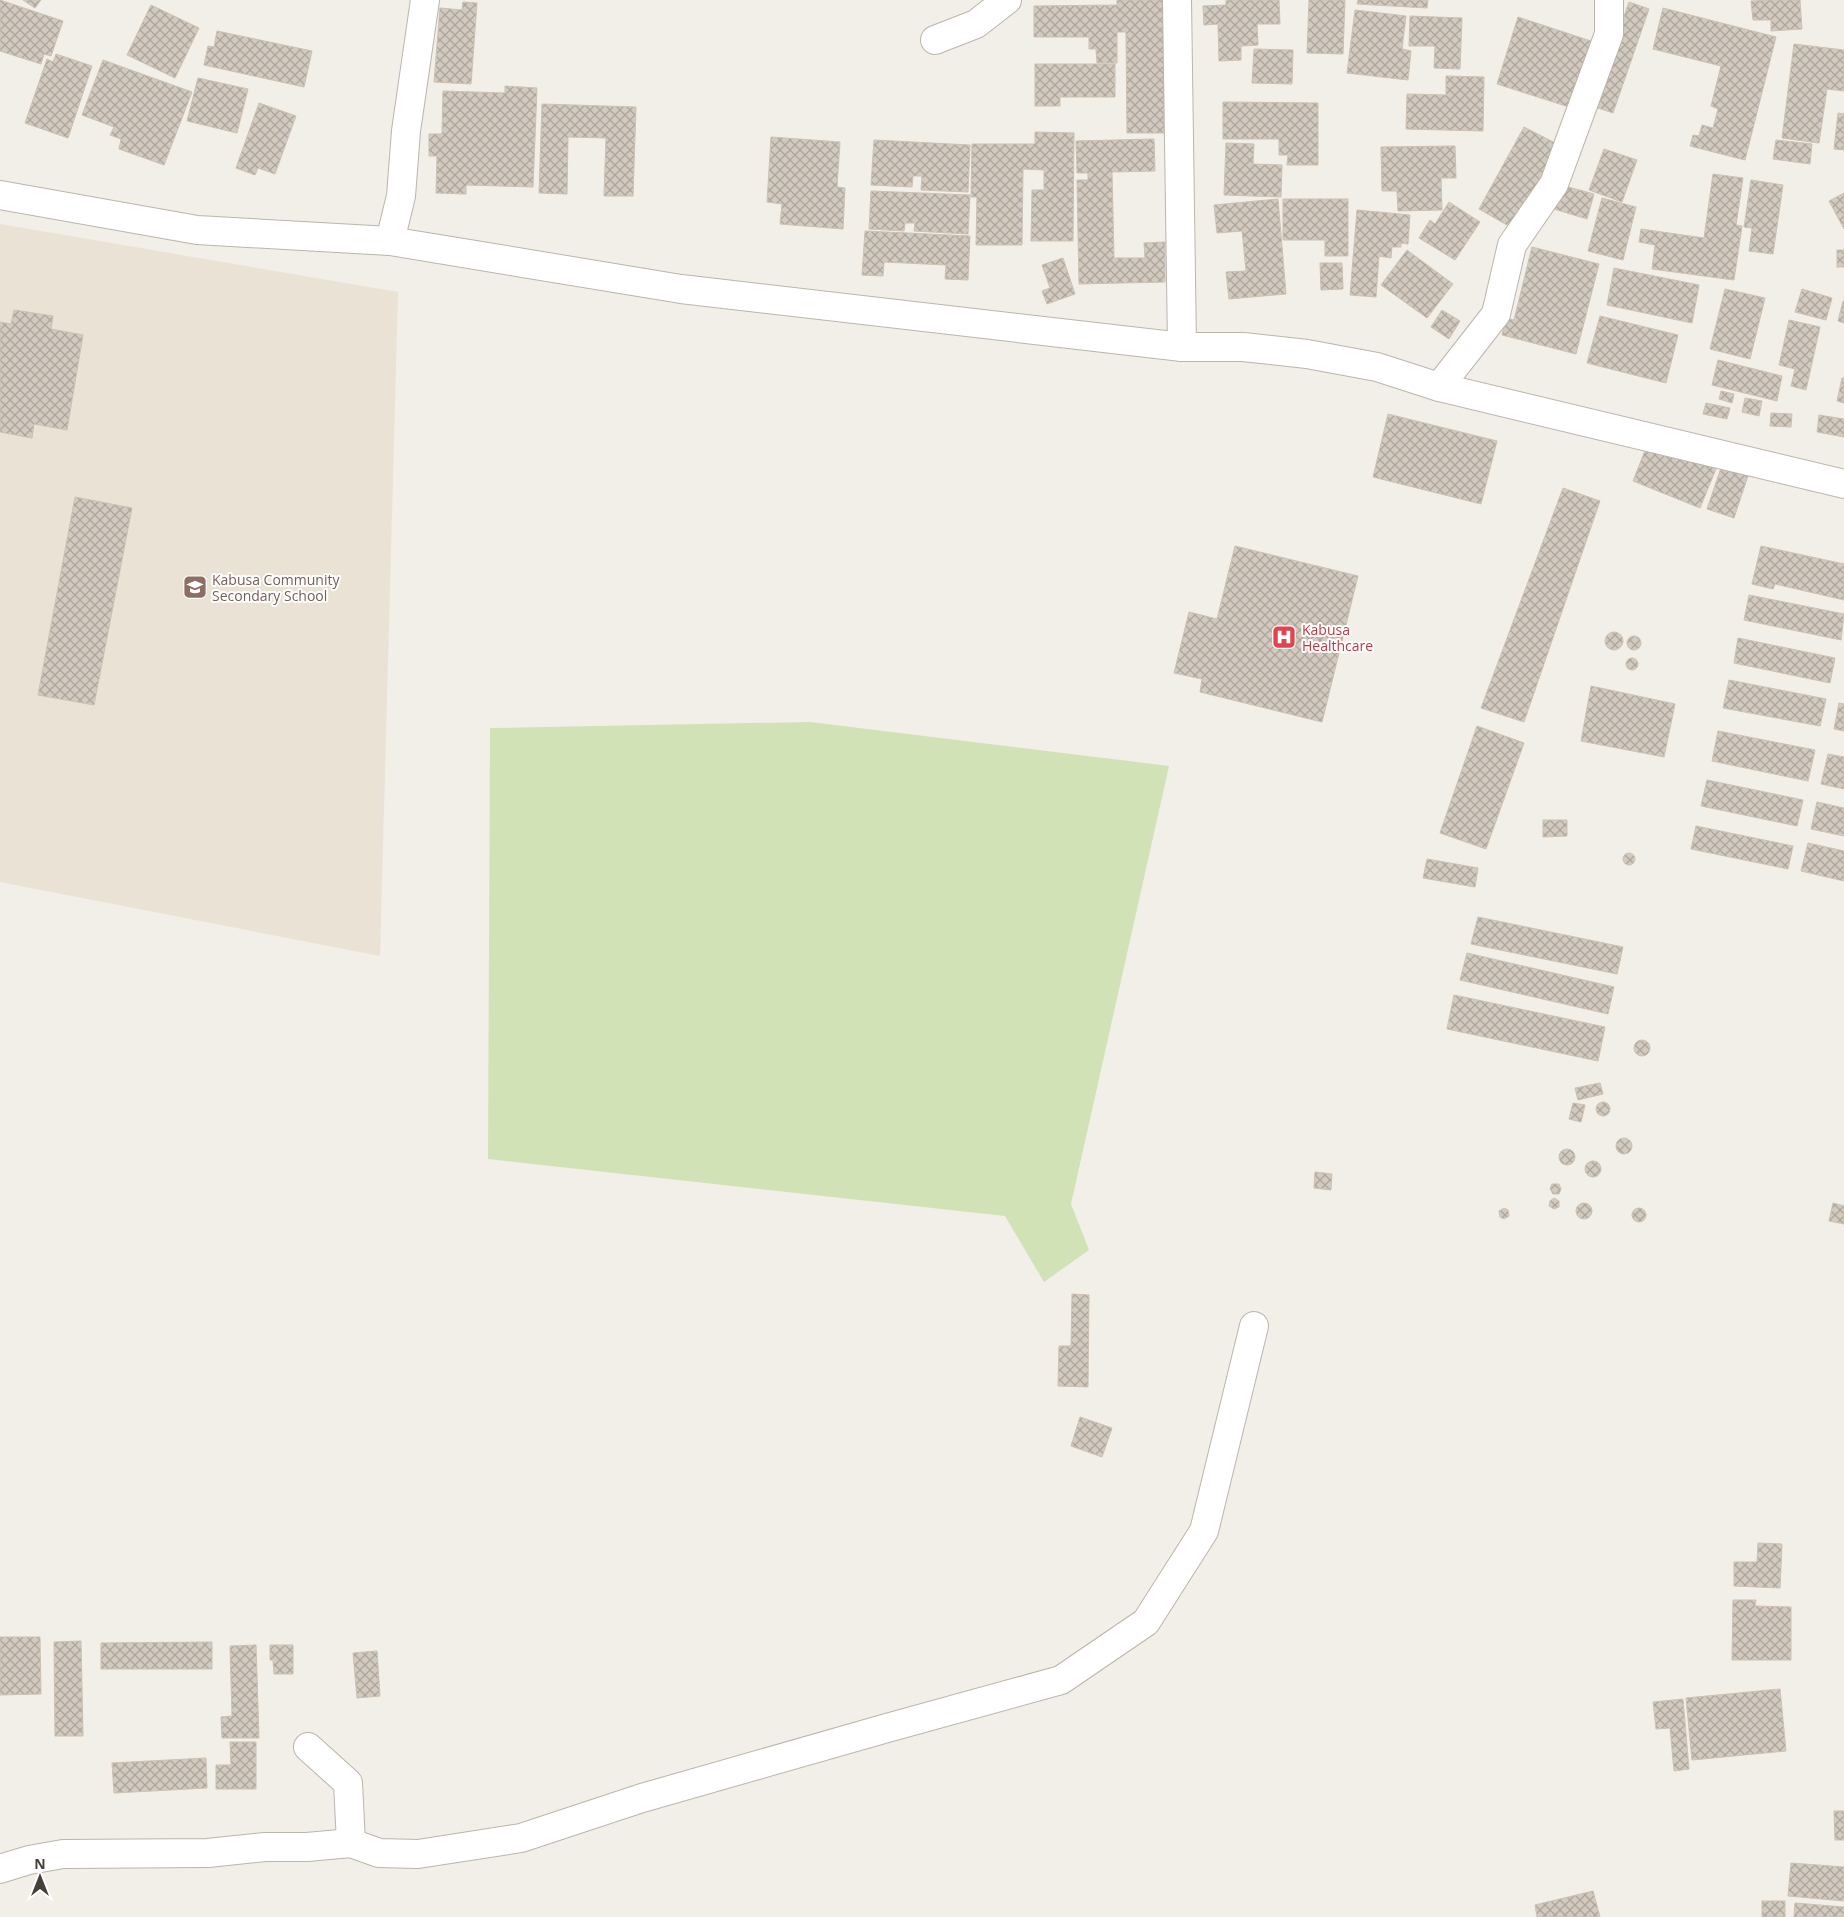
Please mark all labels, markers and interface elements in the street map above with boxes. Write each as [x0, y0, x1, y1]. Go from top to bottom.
place label: Kabusa Community Secondary School [212, 570, 340, 605]
school or university icon: Kabusa Community Secondary School [182, 574, 208, 600]
place label: Kabusa Healthcare [1302, 620, 1373, 655]
hospital icon: Kabusa Healthcare [1271, 624, 1297, 650]
north arrow [15, 1852, 65, 1902]
text: N [34, 1854, 46, 1873]

